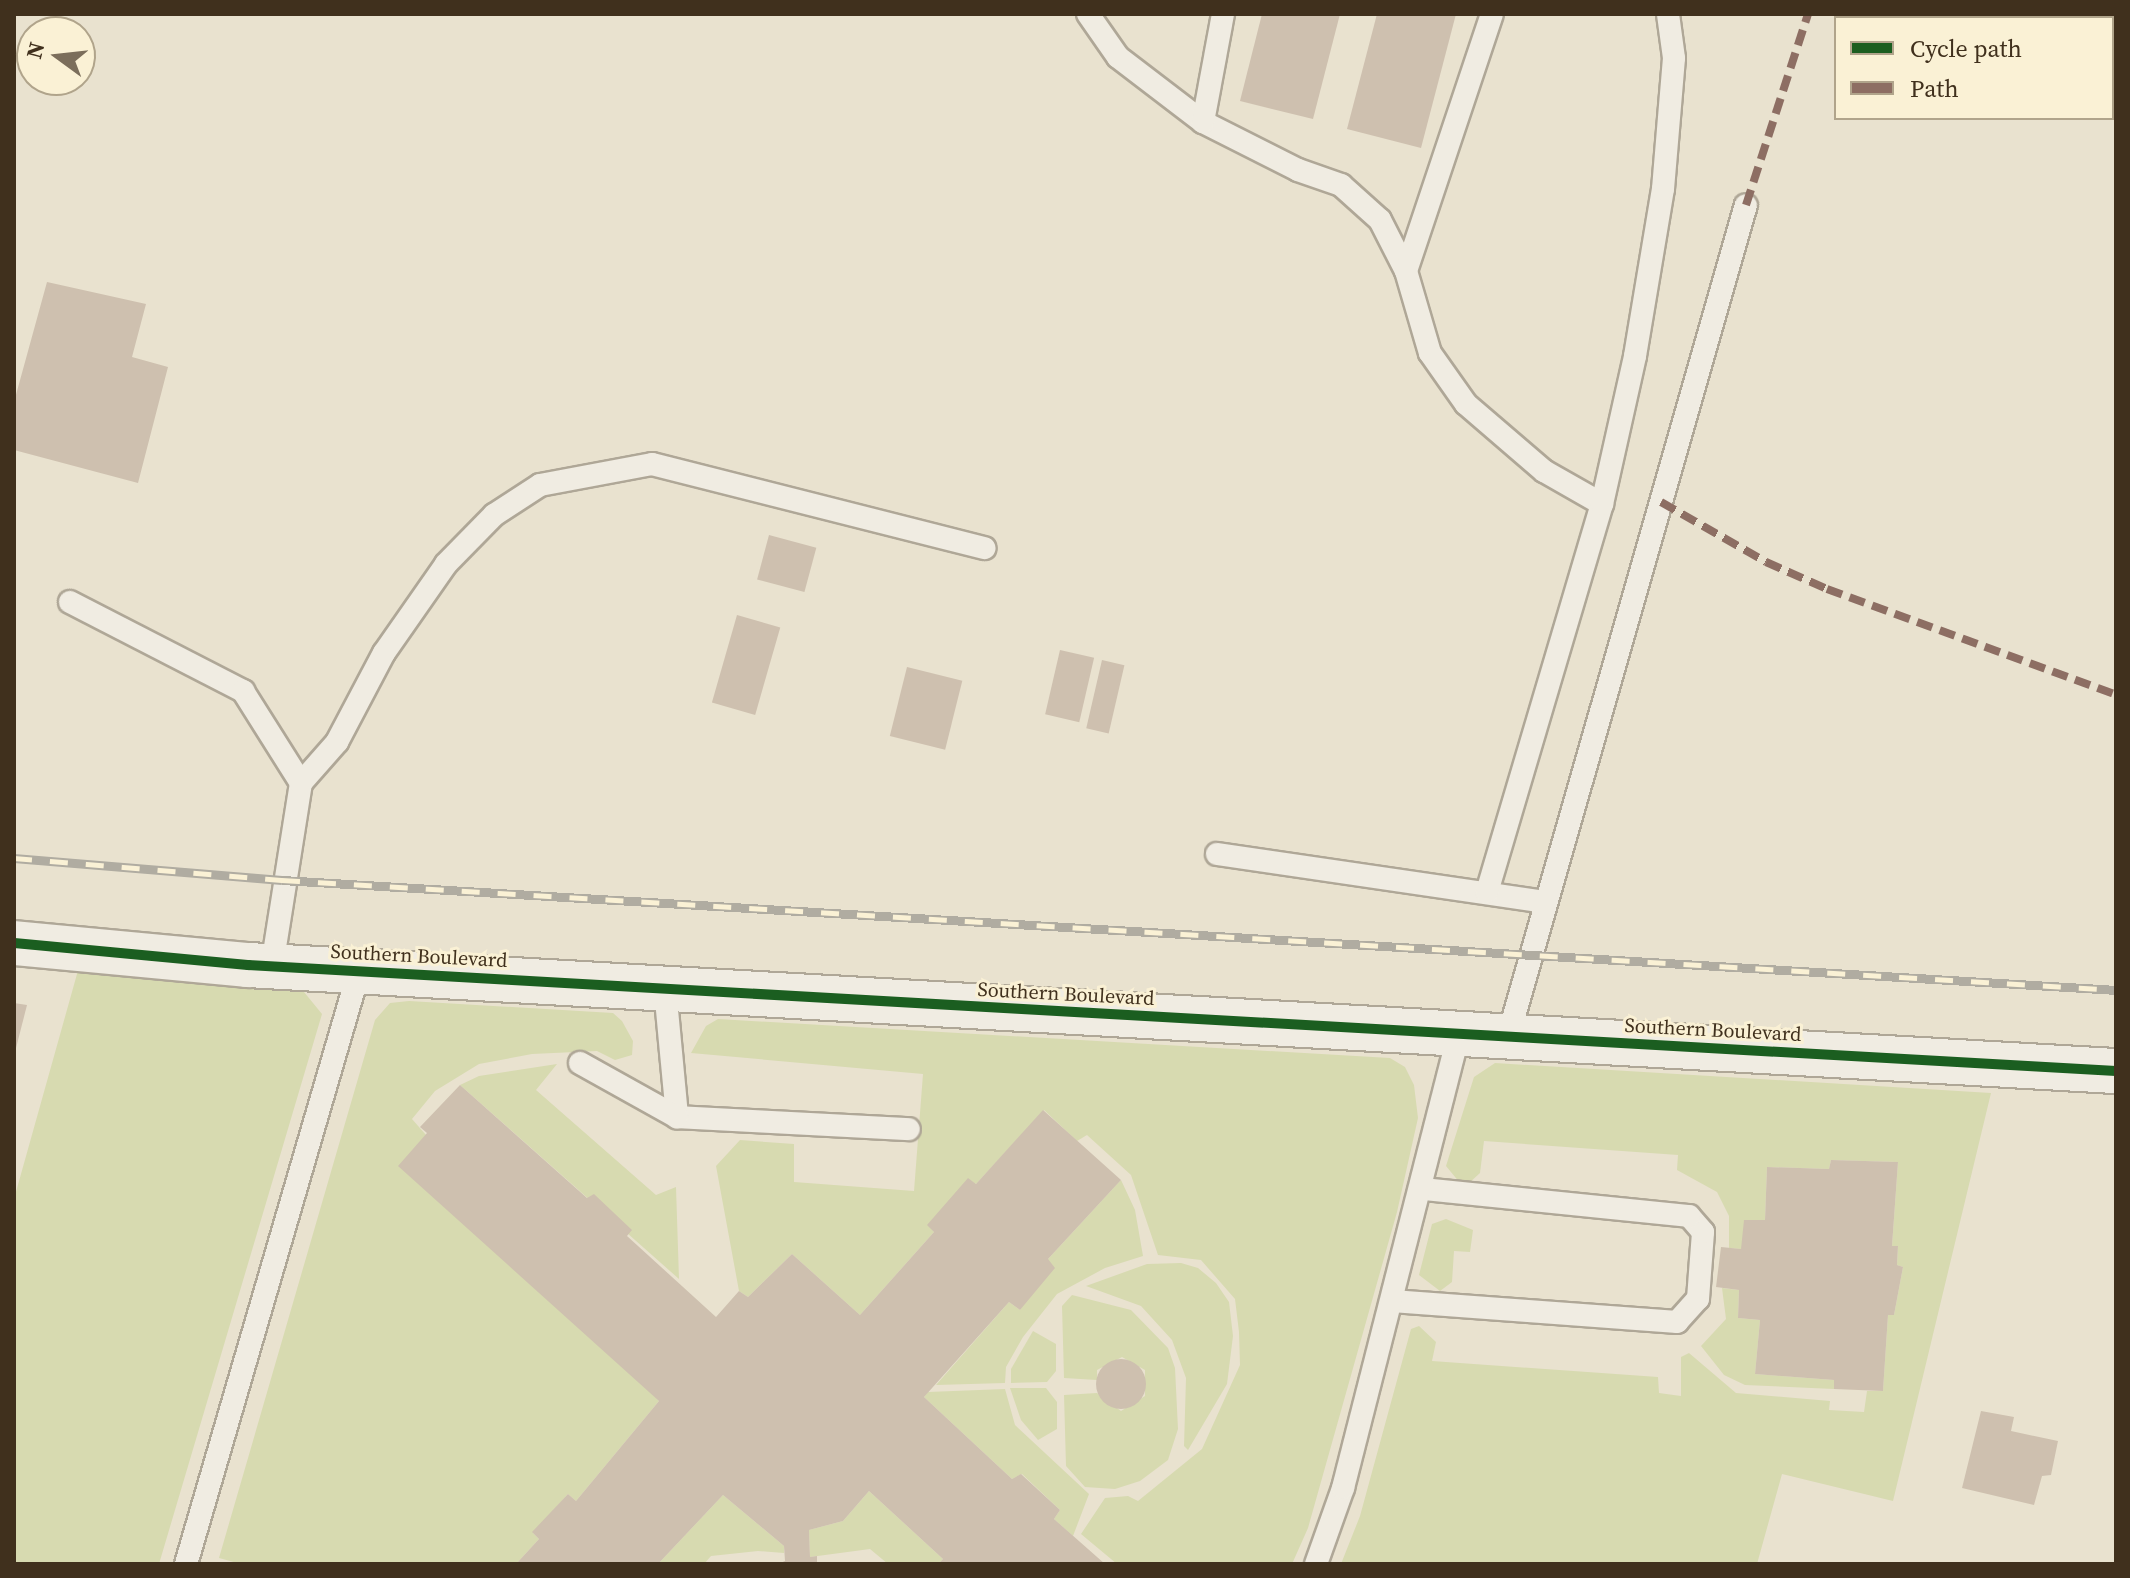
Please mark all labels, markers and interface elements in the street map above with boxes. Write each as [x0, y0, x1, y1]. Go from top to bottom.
north arrow [16, 16, 96, 96]
legend [1834, 16, 2114, 120]
text: Cycle path [1910, 32, 2022, 65]
text: N [18, 39, 51, 62]
text: Path [1910, 72, 1959, 105]
street label: Southern Boulevard [330, 939, 508, 973]
street label: Southern Boulevard [977, 977, 1155, 1011]
street label: Southern Boulevard [1624, 1013, 1802, 1047]

